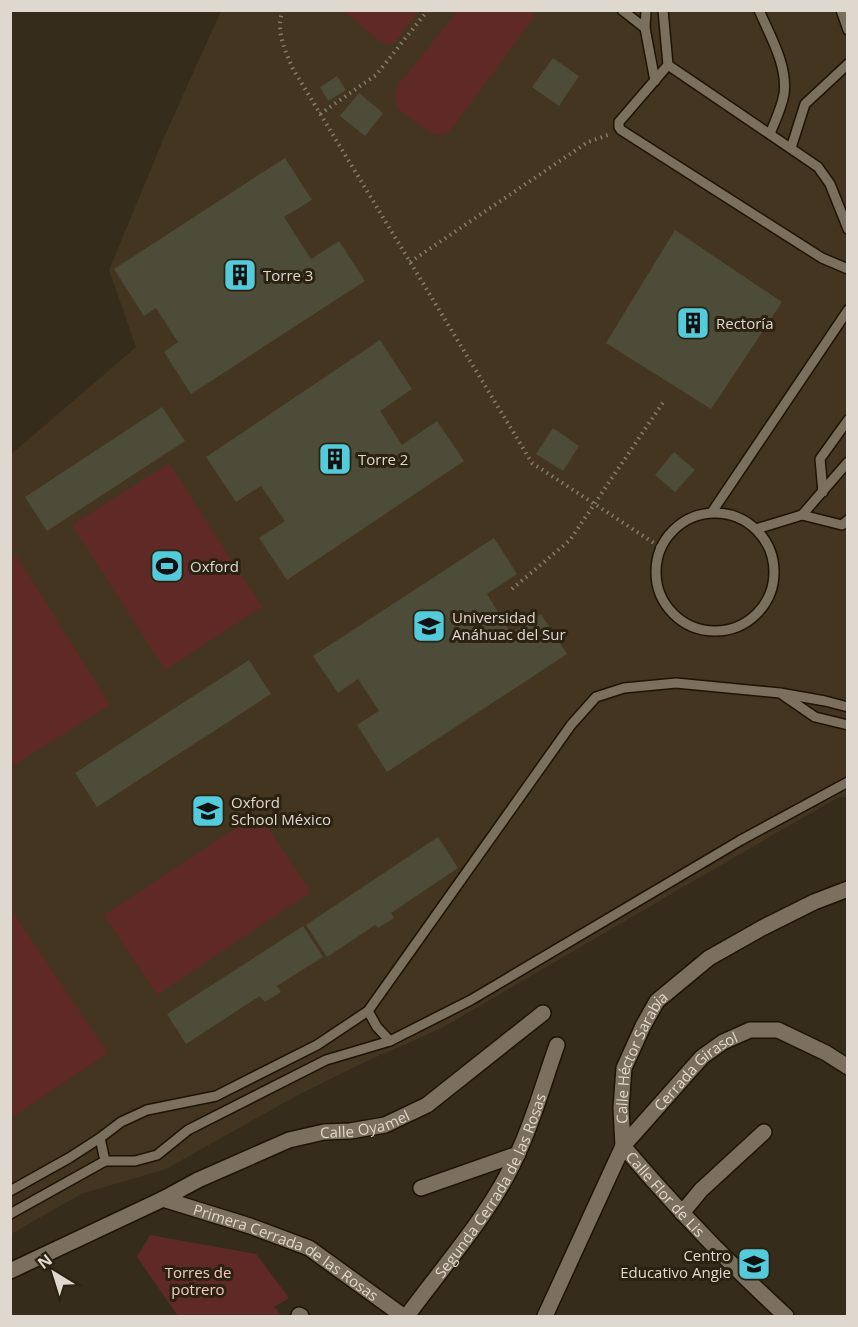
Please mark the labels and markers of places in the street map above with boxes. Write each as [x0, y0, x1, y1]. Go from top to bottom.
building icon: Torre 3 [222, 257, 258, 293]
place label: Torre 3 [263, 265, 313, 285]
building icon: Rectoría [675, 305, 711, 341]
place label: Rectoría [716, 313, 774, 333]
building icon: Torre 2 [317, 441, 353, 477]
place label: Torre 2 [358, 449, 408, 469]
sports icon: Oxford [149, 548, 185, 584]
place label: Oxford [190, 556, 239, 576]
place label: Universidad Anáhuac del Sur [452, 607, 566, 644]
school or university icon: Universidad Anáhuac del Sur [411, 608, 447, 644]
place label: Oxford School México [231, 792, 331, 829]
school or university icon: Oxford School México [190, 793, 226, 829]
place label: Centro Educativo Angie [620, 1245, 731, 1282]
school or university icon: Centro Educativo Angie [736, 1246, 772, 1282]

